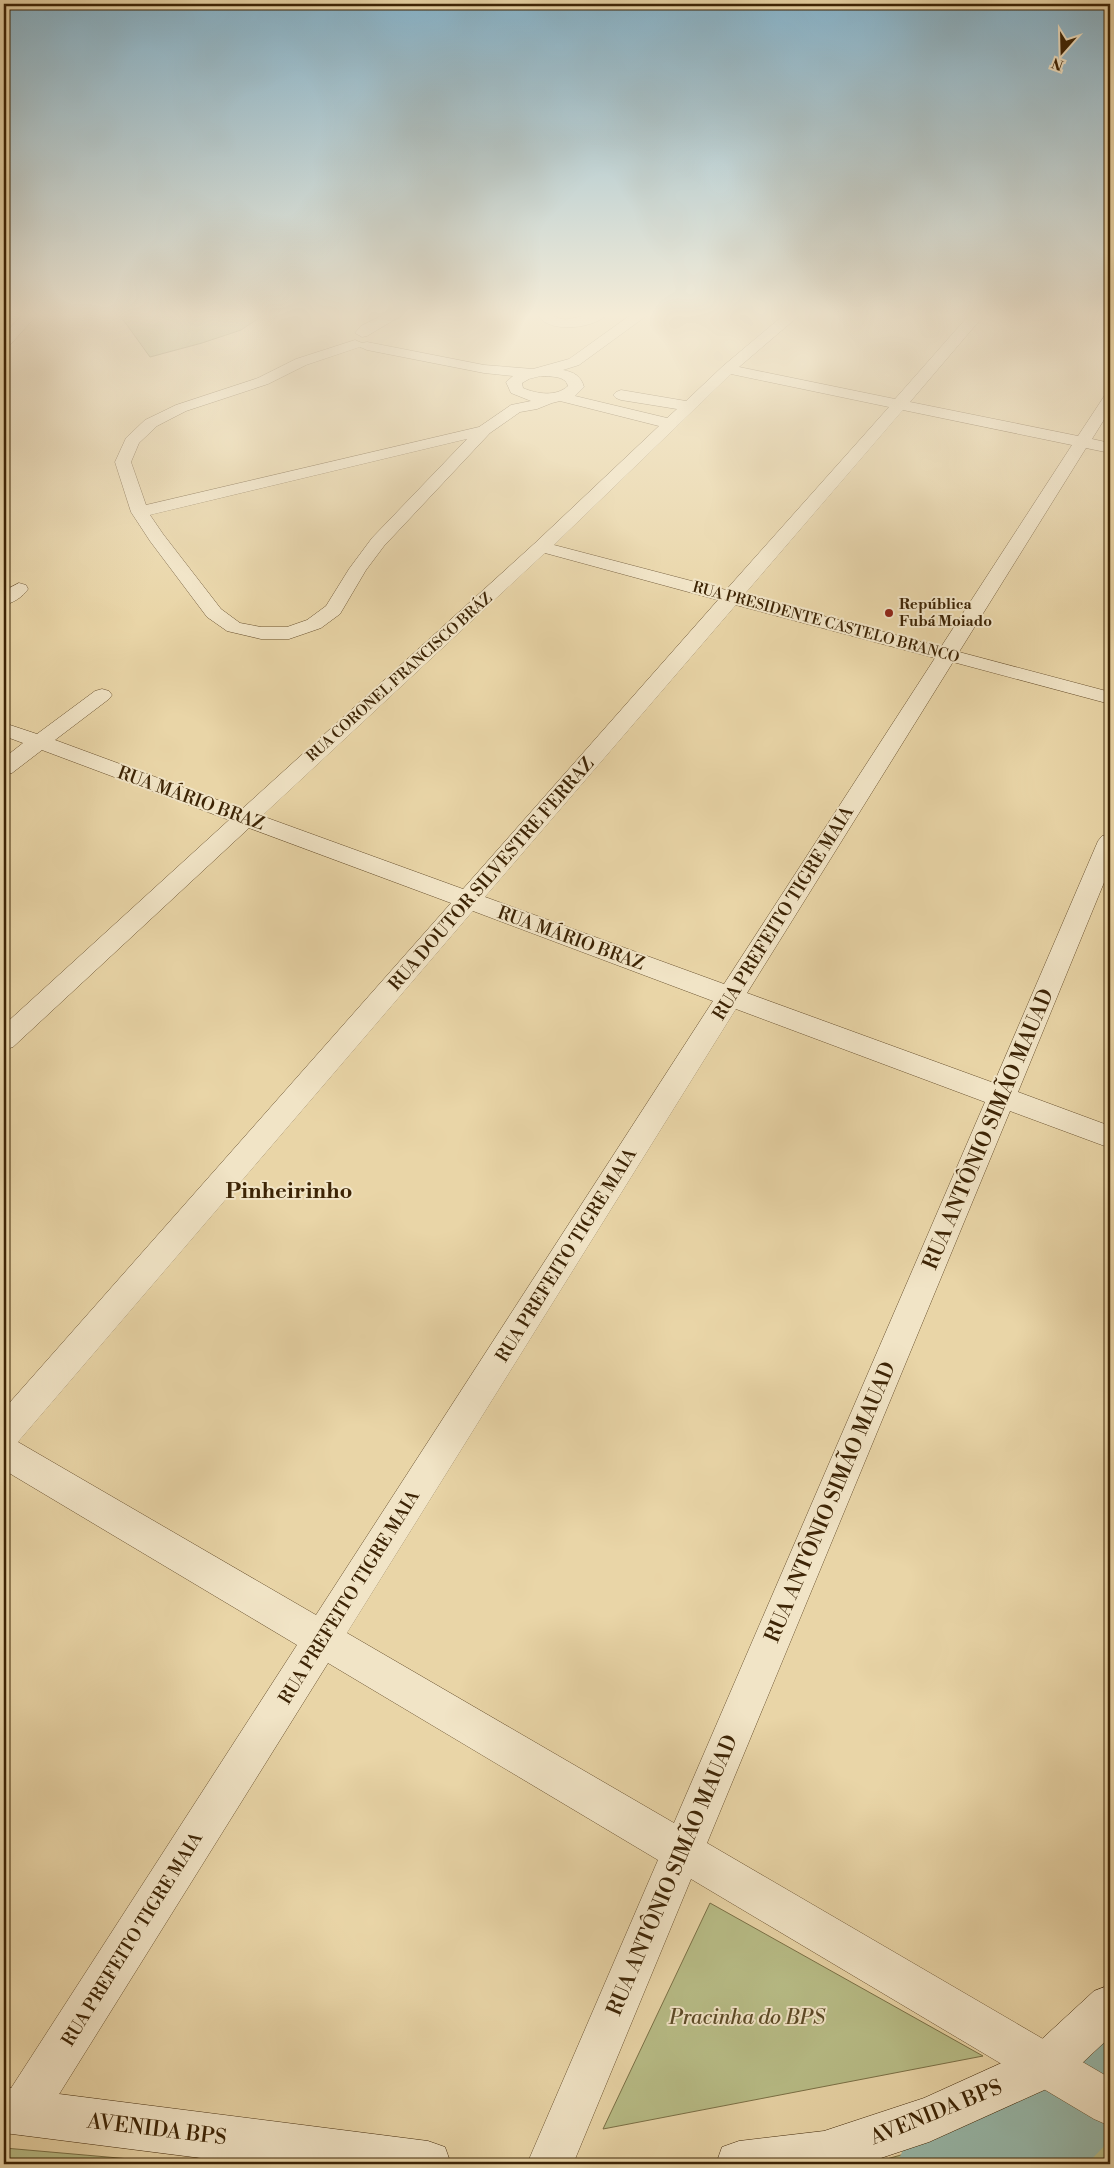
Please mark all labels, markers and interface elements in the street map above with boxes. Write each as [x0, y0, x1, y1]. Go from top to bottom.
north arrow [1036, 28, 1086, 78]
text: N [1050, 53, 1066, 74]
street label: RUA PRESIDENTE CASTELO BRANCO [690, 578, 962, 667]
street label: RUA CORONEL FRANCISCO BRÁZ [302, 588, 496, 766]
place label: República Fubá Moiado [899, 595, 992, 631]
marker: República Fubá Moiado [883, 607, 895, 619]
street label: RUA DOUTOR SILVESTRE FERRAZ [384, 753, 599, 996]
street label: RUA MÁRIO BRAZ [114, 761, 268, 836]
street label: RUA PREFEITO TIGRE MAIA [708, 801, 859, 1025]
street label: RUA MÁRIO BRAZ [494, 901, 648, 976]
street label: RUA ANTÔNIO SIMÃO MAUAD [915, 984, 1060, 1274]
street label: RUA PREFEITO TIGRE MAIA [491, 1143, 642, 1367]
district label: Pinheirinho [226, 1178, 352, 1205]
street label: RUA ANTÔNIO SIMÃO MAUAD [757, 1357, 902, 1647]
street label: RUA PREFEITO TIGRE MAIA [274, 1485, 425, 1709]
street label: RUA ANTÔNIO SIMÃO MAUAD [599, 1730, 744, 2020]
street label: RUA PREFEITO TIGRE MAIA [57, 1827, 208, 2051]
park label: Pracinha do BPS [668, 2005, 826, 2031]
street label: AVENIDA BPS [866, 2075, 1006, 2152]
street label: AVENIDA BPS [85, 2108, 228, 2151]

